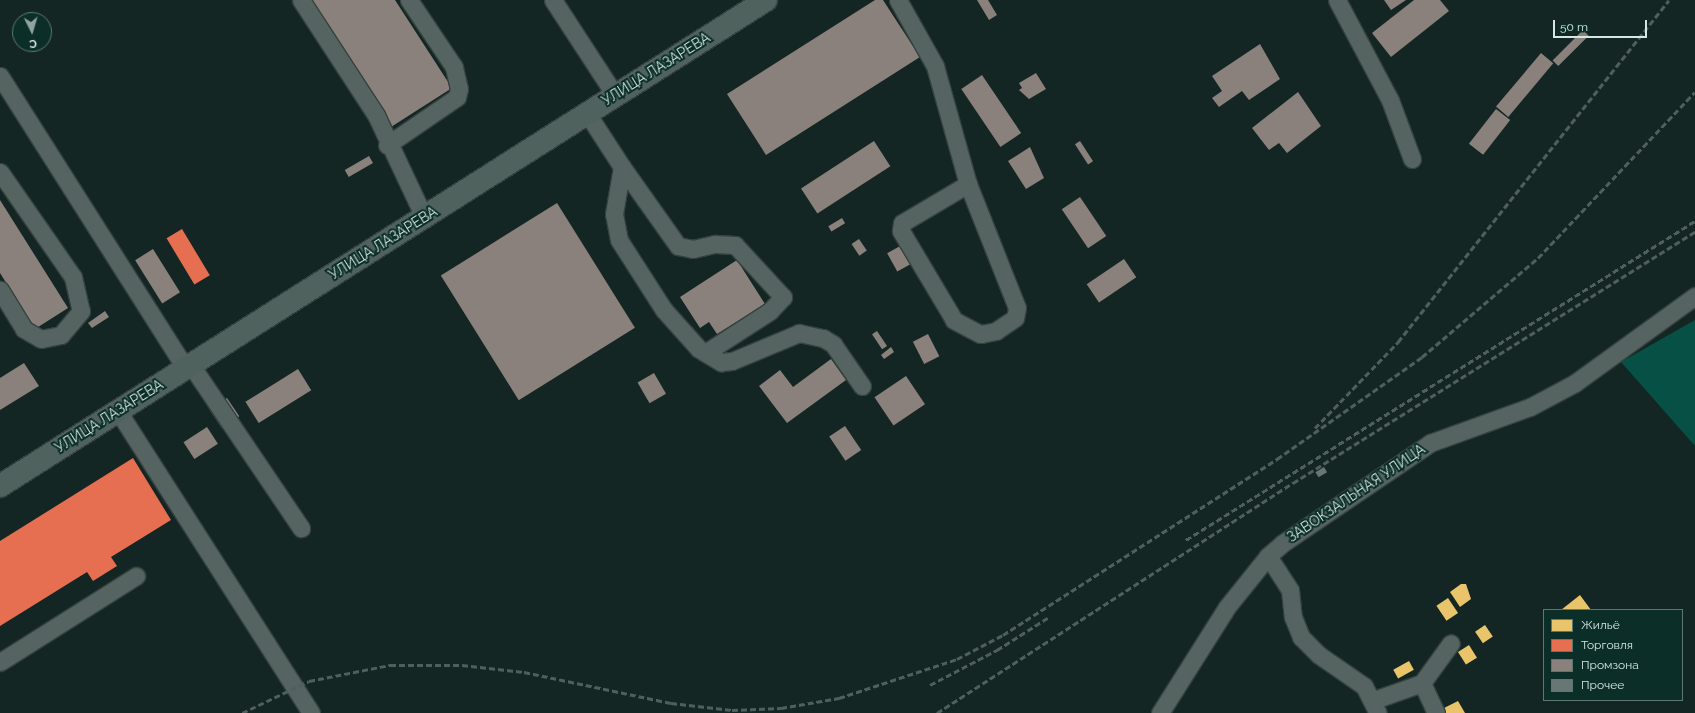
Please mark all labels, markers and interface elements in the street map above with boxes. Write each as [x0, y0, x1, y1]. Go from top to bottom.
north arrow [12, 12, 52, 52]
scale bar [1555, 12, 1649, 38]
text: 50 m [1560, 20, 1588, 34]
street label: УЛИЦА ЛАЗАРЕВА [599, 29, 713, 109]
text: С [29, 37, 37, 50]
street label: УЛИЦА ЛАЗАРЕВА [326, 203, 440, 283]
street label: УЛИЦА ЛАЗАРЕВА [52, 376, 166, 456]
street label: ЗАВОКЗАЛЬНАЯ УЛИЦА [1284, 441, 1428, 545]
legend [1543, 609, 1683, 701]
text: Жильё [1581, 618, 1620, 632]
text: Торговля [1581, 638, 1633, 652]
text: Промзона [1581, 658, 1639, 672]
text: Прочее [1581, 678, 1624, 692]

